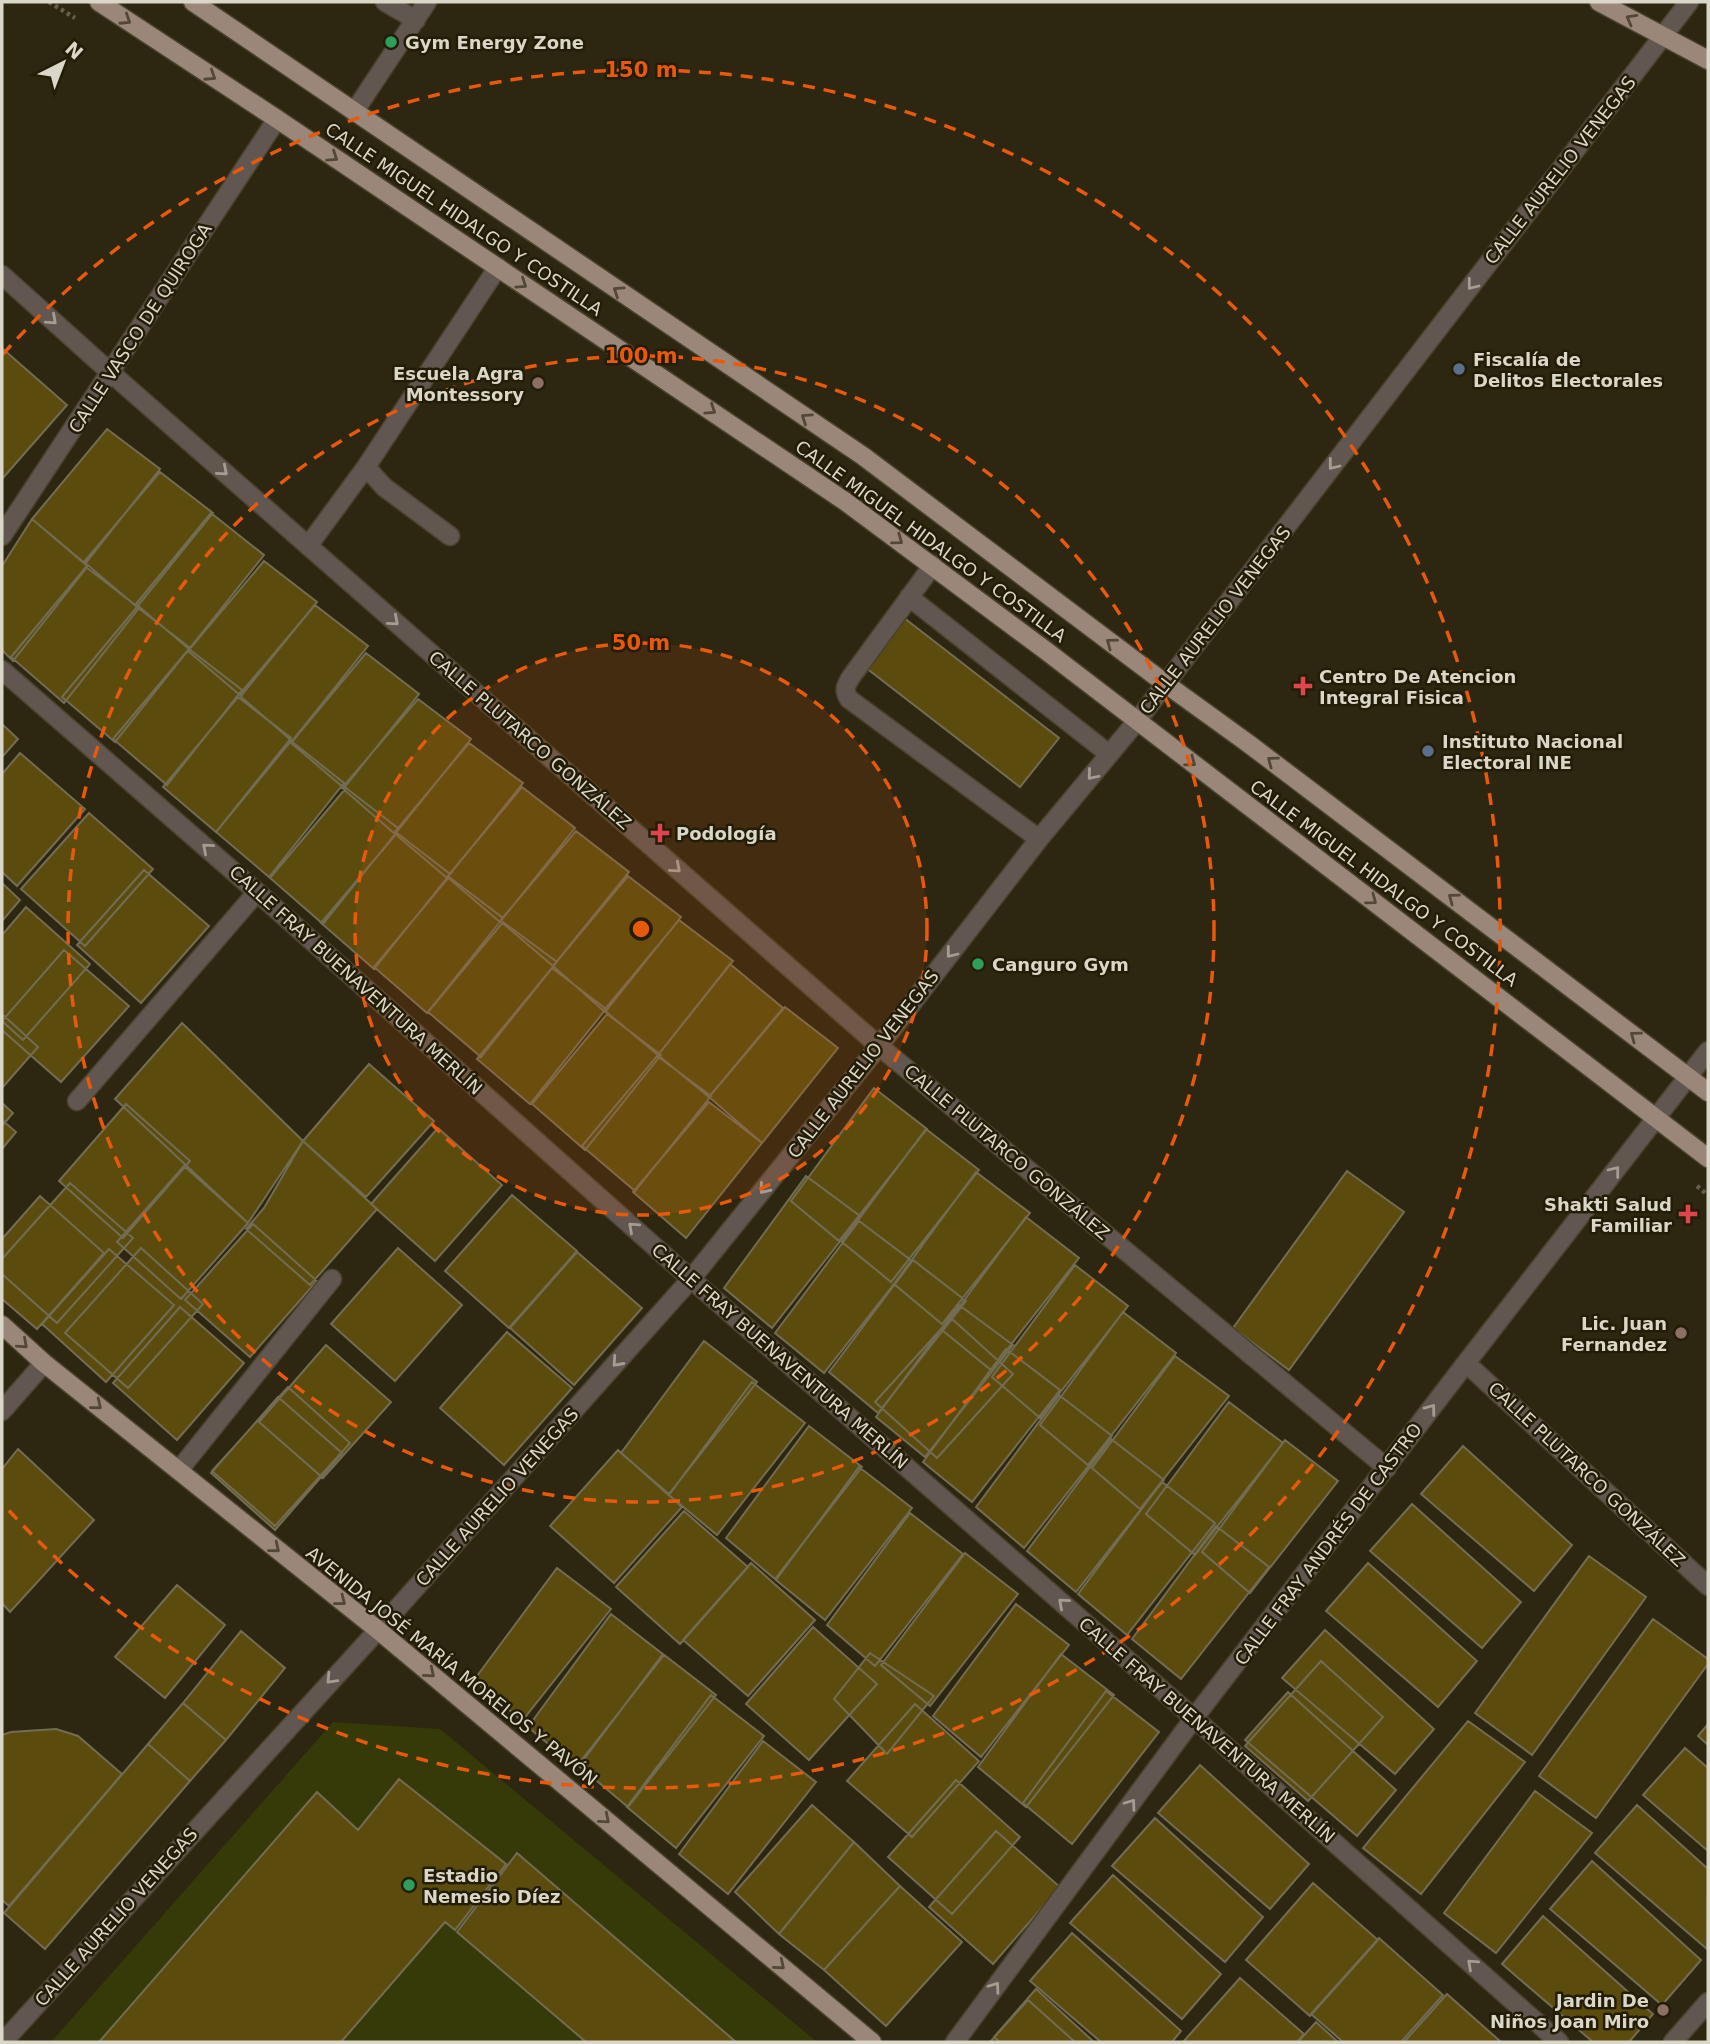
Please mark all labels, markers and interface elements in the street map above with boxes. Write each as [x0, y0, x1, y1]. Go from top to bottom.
one-way arrow [119, 12, 132, 25]
one-way arrow [1626, 14, 1638, 27]
north arrow [28, 28, 98, 98]
place label: Gym Energy Zone [405, 32, 584, 53]
marker: Gym Energy Zone [383, 34, 399, 50]
text: N [61, 37, 88, 64]
text: 150 m [604, 58, 678, 82]
one-way arrow [203, 67, 216, 80]
street label: CALLE AURELIO VENEGAS [1480, 72, 1640, 268]
street label: CALLE MIGUEL HIDALGO Y COSTILLA [321, 118, 607, 320]
one-way arrow [326, 149, 339, 162]
street label: CALLE VASCO DE QUIROGA [64, 219, 216, 437]
one-way arrow [514, 276, 527, 288]
one-way arrow [1467, 277, 1480, 290]
one-way arrow [612, 286, 625, 299]
one-way arrow [44, 312, 57, 324]
text: 100 m [604, 344, 678, 368]
place label: Fiscalía de Delitos Electorales [1473, 349, 1663, 391]
marker: Fiscalía de Delitos Electorales [1451, 361, 1467, 377]
place label: Escuela Agra Montessory [393, 363, 524, 405]
marker: Escuela Agra Montessory [530, 375, 546, 391]
one-way arrow [703, 402, 716, 415]
one-way arrow [801, 414, 814, 426]
street label: CALLE MIGUEL HIDALGO Y COSTILLA [791, 436, 1071, 647]
one-way arrow [1329, 458, 1342, 470]
one-way arrow [215, 463, 228, 475]
street label: CALLE AURELIO VENEGAS [1135, 522, 1295, 718]
one-way arrow [890, 532, 903, 544]
one-way arrow [386, 613, 399, 625]
text: 50 m [612, 631, 670, 655]
one-way arrow [1106, 638, 1119, 651]
street label: CALLE PLUTARCO GONZÁLEZ [425, 646, 635, 834]
place label: Centro De Atencion Integral Fisica [1319, 666, 1516, 708]
marker: Centro De Atencion Integral Fisica [1293, 676, 1313, 696]
place label: Instituto Nacional Electoral INE [1442, 731, 1623, 773]
marker: Instituto Nacional Electoral INE [1420, 743, 1436, 759]
one-way arrow [1184, 754, 1196, 767]
one-way arrow [1267, 756, 1280, 769]
one-way arrow [1088, 766, 1100, 779]
street label: CALLE MIGUEL HIDALGO Y COSTILLA [1246, 775, 1523, 991]
marker: Podología [650, 823, 670, 843]
place label: Podología [676, 823, 777, 844]
one-way arrow [202, 844, 215, 856]
one-way arrow [667, 860, 680, 872]
street label: CALLE FRAY BUENAVENTURA MERLÍN [225, 861, 487, 1099]
one-way arrow [1364, 892, 1377, 905]
one-way arrow [1449, 894, 1461, 907]
centre of rings [629, 917, 653, 941]
one-way arrow [946, 945, 959, 958]
place label: Canguro Gym [992, 954, 1129, 975]
marker: Canguro Gym [970, 956, 986, 972]
street label: CALLE AURELIO VENEGAS [783, 966, 943, 1162]
one-way arrow [1630, 1031, 1642, 1044]
street label: CALLE PLUTARCO GONZÁLEZ [900, 1060, 1114, 1244]
one-way arrow [1607, 1166, 1620, 1178]
one-way arrow [760, 1181, 772, 1194]
place label: Shakti Salud Familiar [1544, 1194, 1672, 1236]
marker: Shakti Salud Familiar [1678, 1204, 1698, 1224]
one-way arrow [629, 1223, 642, 1235]
street label: CALLE FRAY BUENAVENTURA MERLÍN [648, 1239, 912, 1473]
place label: Lic. Juan Fernandez [1561, 1313, 1667, 1355]
marker: Lic. Juan Fernandez [1673, 1325, 1689, 1341]
one-way arrow [15, 1336, 28, 1348]
one-way arrow [613, 1354, 625, 1367]
street label: CALLE PLUTARCO GONZÁLEZ [1484, 1377, 1690, 1571]
one-way arrow [90, 1397, 102, 1410]
street label: CALLE AURELIO VENEGAS [411, 1403, 583, 1591]
one-way arrow [1423, 1404, 1436, 1417]
street label: CALLE FRAY ANDRÉS DE CASTRO [1230, 1419, 1426, 1669]
one-way arrow [266, 1540, 279, 1552]
street label: AVENIDA JOSÉ MARÍA MORELOS Y PAVÓN [302, 1542, 602, 1790]
one-way arrow [334, 1592, 346, 1605]
one-way arrow [1058, 1599, 1071, 1611]
street label: CALLE FRAY BUENAVENTURA MERLÍN [1075, 1613, 1339, 1847]
one-way arrow [422, 1665, 435, 1677]
one-way arrow [327, 1671, 340, 1684]
one-way arrow [1122, 1800, 1135, 1812]
one-way arrow [597, 1811, 610, 1823]
street label: CALLE AURELIO VENEGAS [30, 1823, 202, 2011]
place label: Estadio Nemesio Díez [423, 1865, 561, 1907]
marker: Estadio Nemesio Díez [401, 1877, 417, 1893]
one-way arrow [771, 1957, 784, 1969]
one-way arrow [1467, 1960, 1480, 1973]
one-way arrow [987, 1983, 1000, 1995]
place label: Jardin De Niños Joan Miro [1490, 1990, 1649, 2032]
marker: Jardin De Niños Joan Miro [1655, 2002, 1671, 2018]

